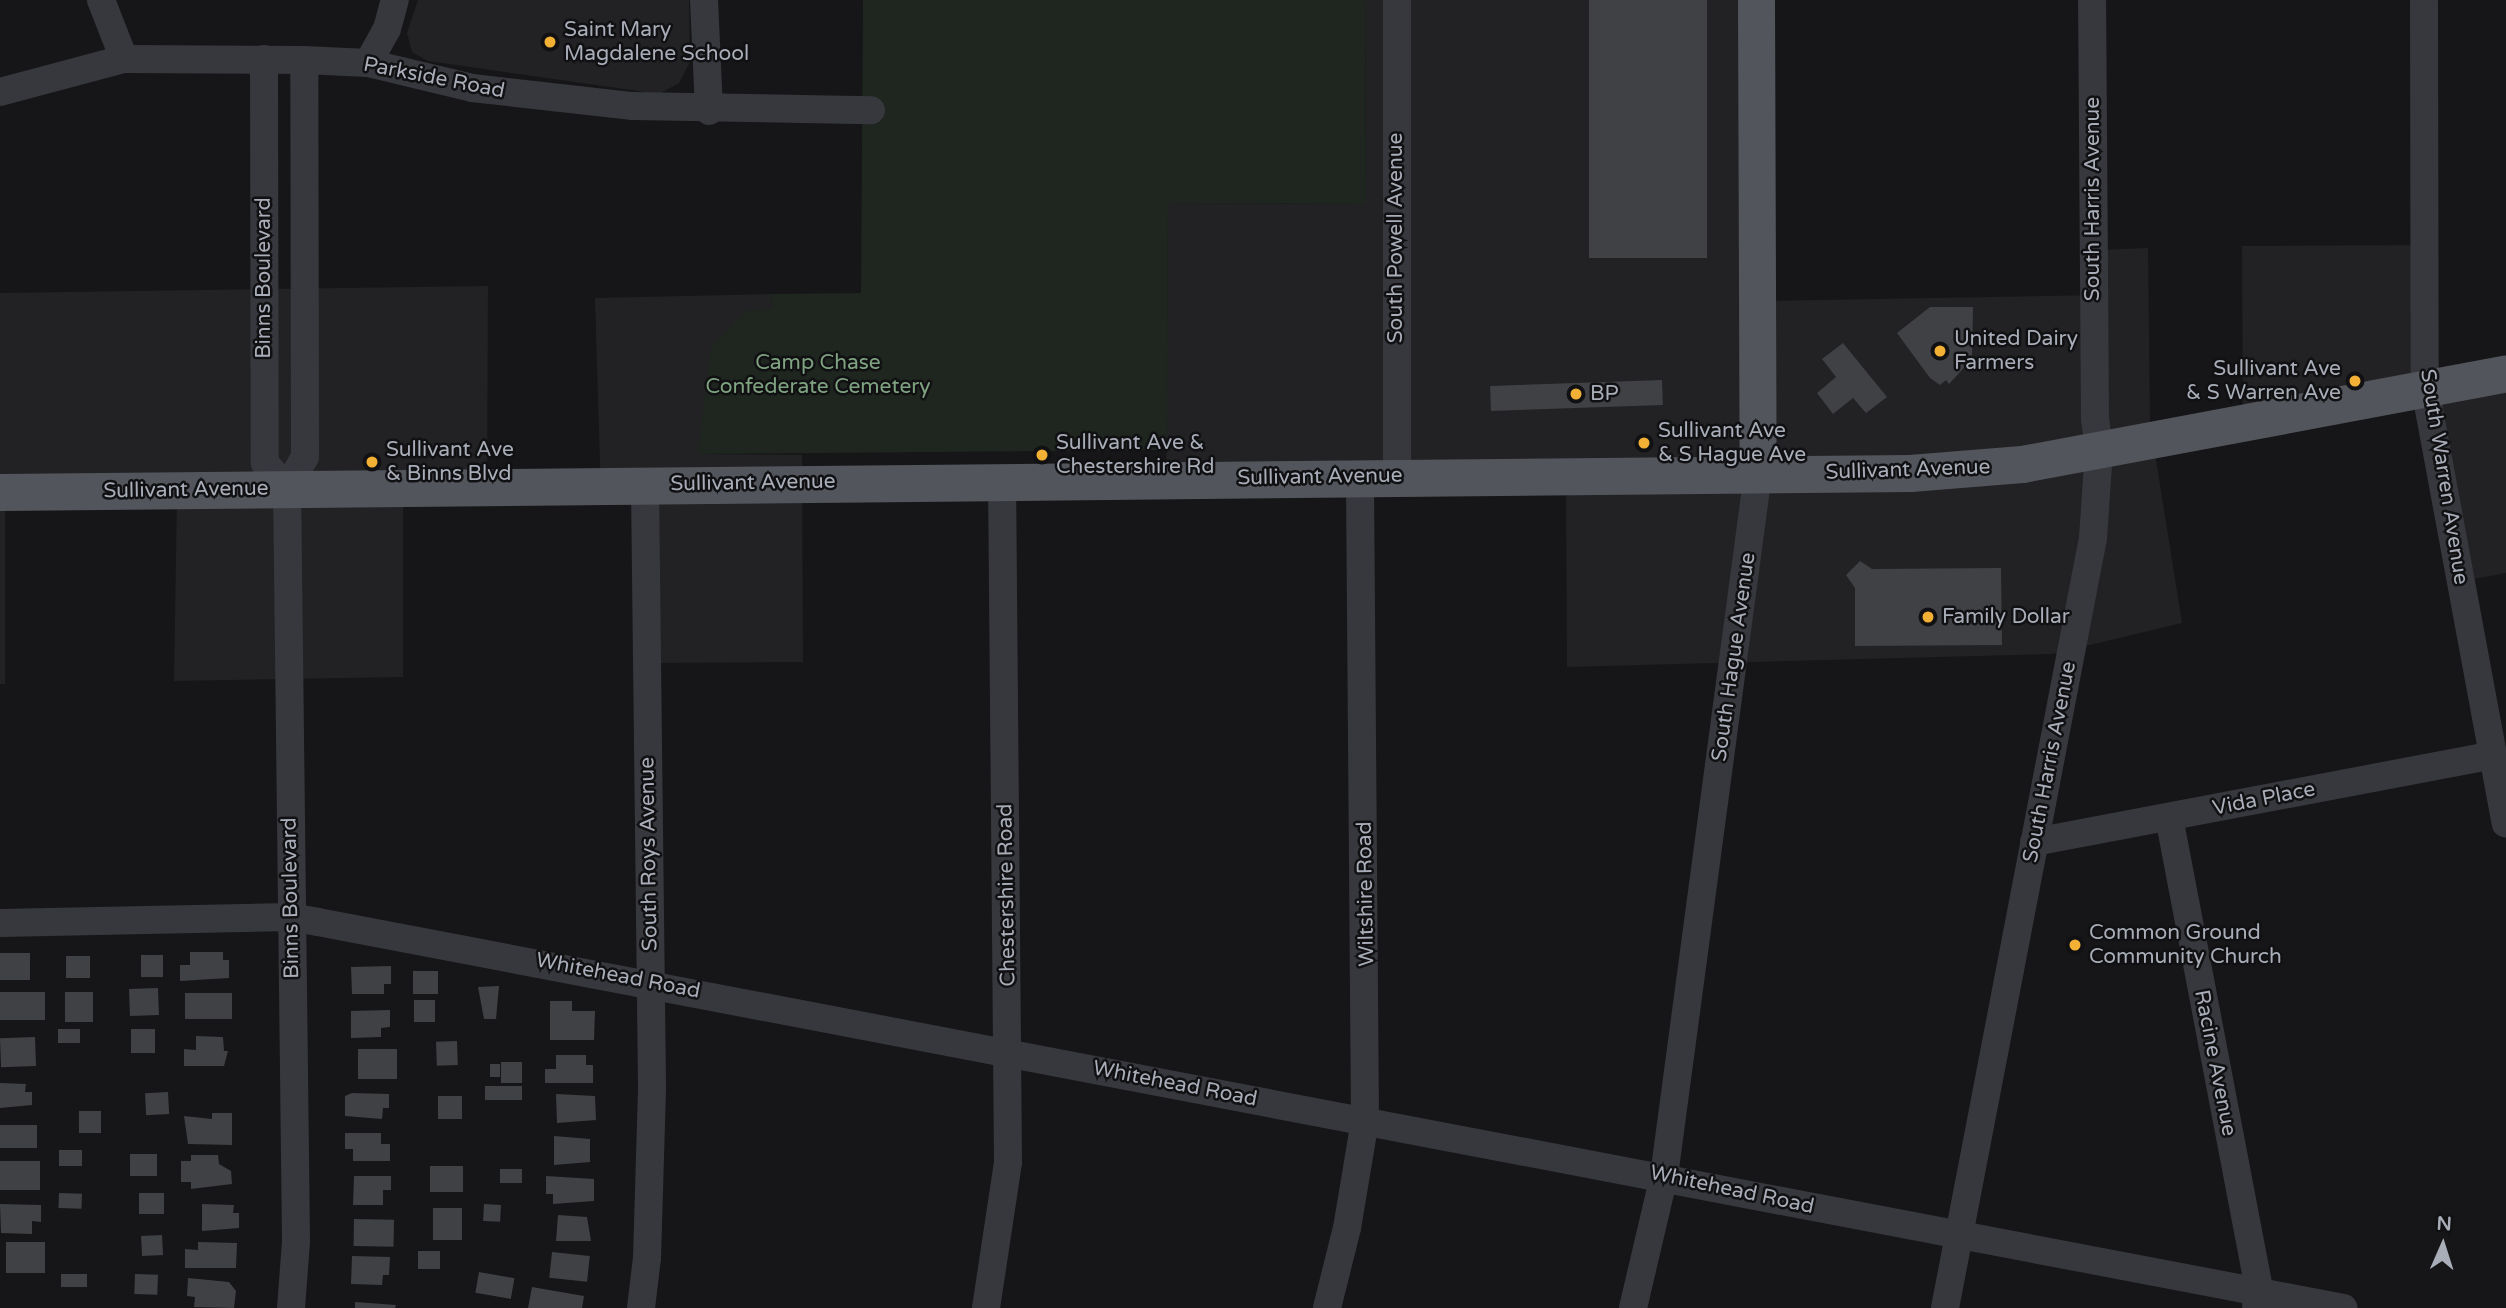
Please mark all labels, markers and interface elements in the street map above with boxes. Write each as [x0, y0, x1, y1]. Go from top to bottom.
place label: Saint Mary Magdalene School [564, 17, 749, 67]
marker: Saint Mary Magdalene School [542, 34, 558, 50]
street label: Parkside Road [361, 52, 507, 104]
street label: South Harris Avenue [2080, 97, 2106, 301]
street label: South Powell Avenue [1383, 133, 1409, 343]
street label: Binns Boulevard [251, 197, 277, 359]
place label: United Dairy Farmers [1954, 326, 2078, 376]
marker: United Dairy Farmers [1932, 343, 1948, 359]
park label: Camp Chase Confederate Cemetery [705, 350, 931, 400]
place label: Sullivant Ave & S Warren Ave [2186, 356, 2341, 406]
street label: South Warren Avenue [2415, 367, 2473, 587]
marker: Sullivant Ave & S Warren Ave [2347, 373, 2363, 389]
place label: BP [1590, 381, 1619, 407]
marker: BP [1568, 386, 1584, 402]
place label: Sullivant Ave & S Hague Ave [1658, 418, 1806, 468]
place label: Sullivant Ave & Chestershire Rd [1056, 430, 1214, 480]
marker: Sullivant Ave & S Hague Ave [1636, 435, 1652, 451]
place label: Sullivant Ave & Binns Blvd [386, 437, 514, 487]
marker: Sullivant Ave & Chestershire Rd [1034, 447, 1050, 463]
marker: Sullivant Ave & Binns Blvd [364, 454, 380, 470]
street label: Sullivant Avenue [1825, 455, 1991, 485]
street label: Sullivant Avenue [1237, 463, 1403, 491]
street label: Sullivant Avenue [670, 469, 836, 497]
street label: Sullivant Avenue [103, 476, 269, 504]
street label: South Hague Avenue [1707, 551, 1761, 763]
place label: Family Dollar [1942, 604, 2070, 630]
marker: Family Dollar [1920, 609, 1936, 625]
street label: South Harris Avenue [2018, 659, 2082, 865]
street label: South Roys Avenue [635, 757, 663, 951]
street label: Vida Place [2210, 777, 2318, 821]
street label: Chestershire Road [993, 803, 1021, 987]
street label: Binns Boulevard [277, 817, 305, 979]
street label: Wiltshire Road [1352, 821, 1380, 967]
place label: Common Ground Community Church [2089, 920, 2282, 970]
marker: Common Ground Community Church [2067, 937, 2083, 953]
street label: Whitehead Road [534, 948, 702, 1004]
street label: Racine Avenue [2188, 988, 2242, 1138]
street label: Whitehead Road [1091, 1056, 1259, 1112]
street label: Whitehead Road [1648, 1160, 1816, 1220]
north arrow [2408, 1210, 2478, 1280]
text: N [2436, 1213, 2452, 1235]

